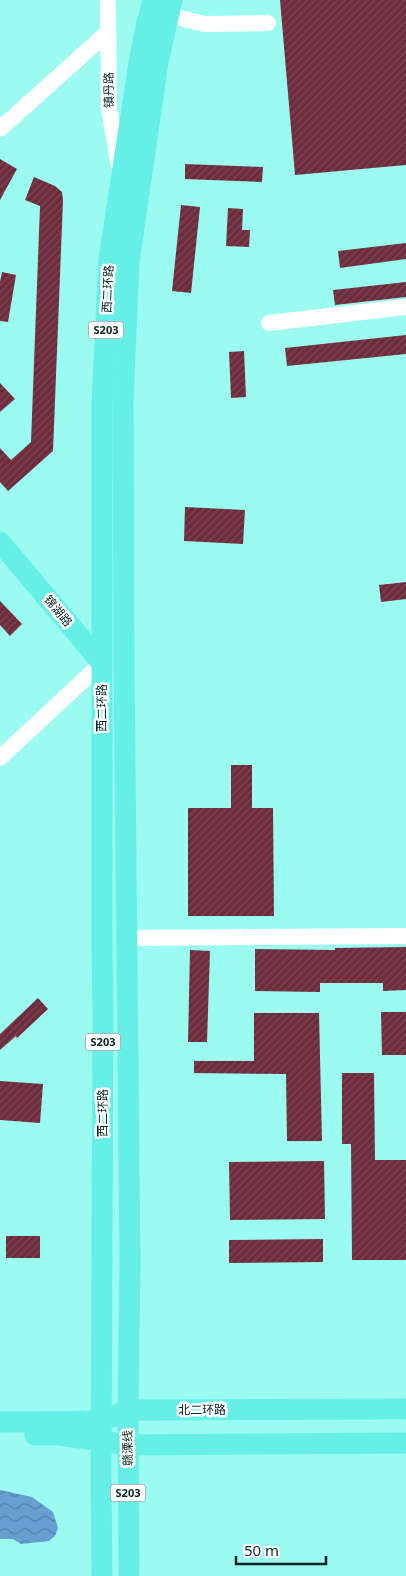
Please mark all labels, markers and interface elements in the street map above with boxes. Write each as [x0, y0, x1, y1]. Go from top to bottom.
street label: 镇丹路 [100, 72, 117, 108]
street label: 西二环路 [98, 265, 117, 313]
road number: S203 [88, 322, 124, 338]
street label: 锦湖路 [40, 591, 76, 630]
street label: 西二环路 [93, 684, 110, 732]
road number: S203 [86, 1034, 120, 1050]
street label: 西二环路 [94, 1089, 111, 1137]
street label: 北二环路 [178, 1401, 226, 1418]
street label: 赣溧线 [119, 1430, 136, 1466]
road number: S203 [110, 1485, 146, 1502]
scale bar [236, 1534, 326, 1566]
text: 50 m [244, 1540, 279, 1560]

